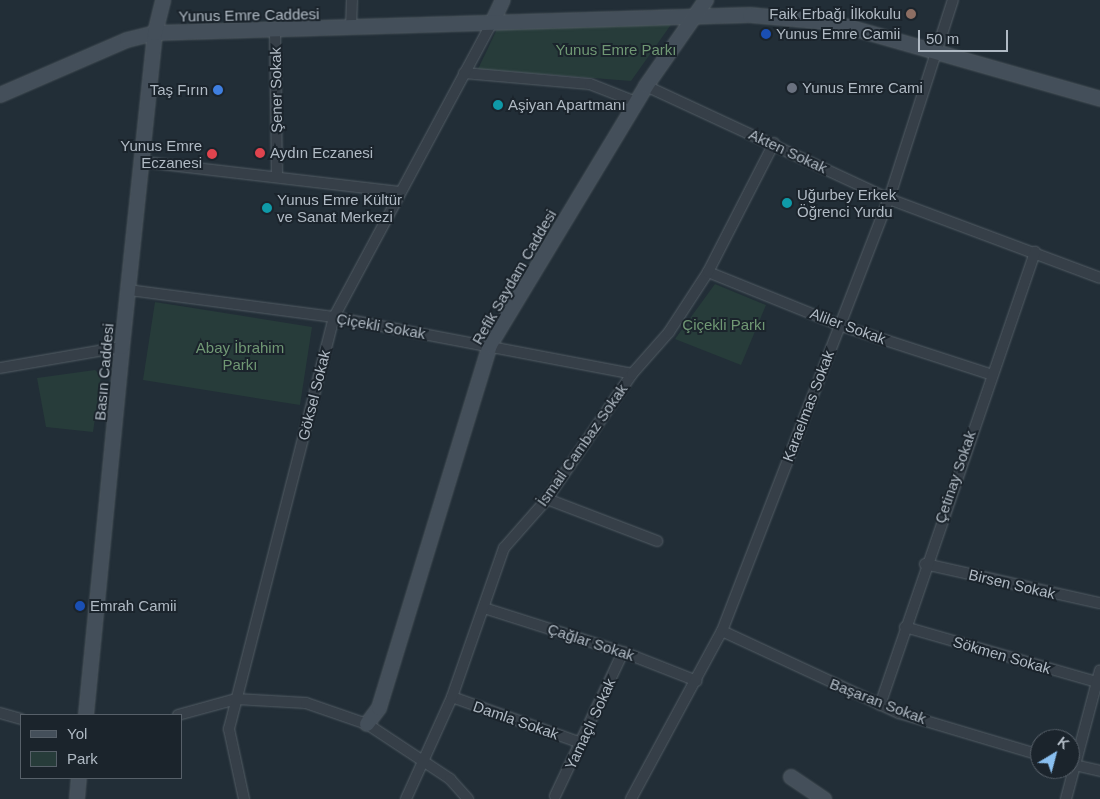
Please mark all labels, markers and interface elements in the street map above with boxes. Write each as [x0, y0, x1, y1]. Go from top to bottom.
street label: Yunus Emre Caddesi [178, 5, 320, 25]
place label: Faik Erbağı İlkokulu [769, 5, 901, 23]
marker: Faik Erbağı İlkokulu [905, 8, 917, 20]
scale bar [920, 20, 1010, 52]
place label: Yunus Emre Camii [776, 25, 900, 43]
marker: Yunus Emre Camii [760, 28, 772, 40]
text: 50 m [926, 30, 959, 47]
park label: Yunus Emre Parkı [556, 41, 676, 59]
street label: Şener Sokak [266, 47, 286, 133]
place label: Yunus Emre Cami [802, 79, 923, 97]
place label: Taş Fırın [150, 81, 208, 99]
marker: Yunus Emre Cami [786, 82, 798, 94]
marker: Taş Fırın [212, 84, 224, 96]
place label: Aşiyan Apartmanı [508, 96, 626, 114]
marker: Aşiyan Apartmanı [492, 99, 504, 111]
street label: Akten Sokak [746, 125, 830, 177]
place label: Yunus Emre Eczanesi [120, 136, 202, 171]
place label: Aydın Eczanesi [270, 144, 373, 162]
marker: Aydın Eczanesi [254, 147, 266, 159]
marker: Yunus Emre Eczanesi [206, 148, 218, 160]
place label: Uğurbey Erkek Öğrenci Yurdu [797, 185, 896, 220]
place label: Yunus Emre Kültür ve Sanat Merkezi [277, 190, 402, 225]
marker: Uğurbey Erkek Öğrenci Yurdu [781, 197, 793, 209]
marker: Yunus Emre Kültür ve Sanat Merkezi [261, 202, 273, 214]
street label: Refik Saydam Caddesi [468, 206, 560, 348]
street label: Aliler Sokak [808, 304, 888, 348]
street label: Çiçekli Sokak [335, 309, 427, 343]
park label: Çiçekli Parkı [682, 316, 766, 334]
street label: Basın Caddesi [91, 323, 117, 421]
park label: Abay İbrahim Parkı [196, 338, 284, 373]
street label: Göksel Sokak [294, 348, 334, 442]
street label: Karaelmas Sokak [779, 348, 837, 464]
street label: İsmail Cambaz Sokak [533, 380, 631, 510]
street label: Çetinay Sokak [931, 428, 979, 526]
street label: Birsen Sokak [967, 565, 1057, 603]
place label: Emrah Camii [90, 597, 177, 615]
marker: Emrah Camii [74, 600, 86, 612]
street label: Çağlar Sokak [545, 620, 637, 664]
street label: Sökmen Sokak [951, 632, 1053, 678]
street label: Başaran Sokak [827, 674, 929, 728]
street label: Yamaçlı Sokak [561, 675, 619, 773]
street label: Damla Sokak [471, 697, 561, 743]
legend [20, 714, 182, 779]
text: Yol [67, 725, 87, 742]
north arrow [1030, 729, 1080, 779]
text: K [1055, 733, 1072, 752]
text: Park [67, 750, 98, 767]

